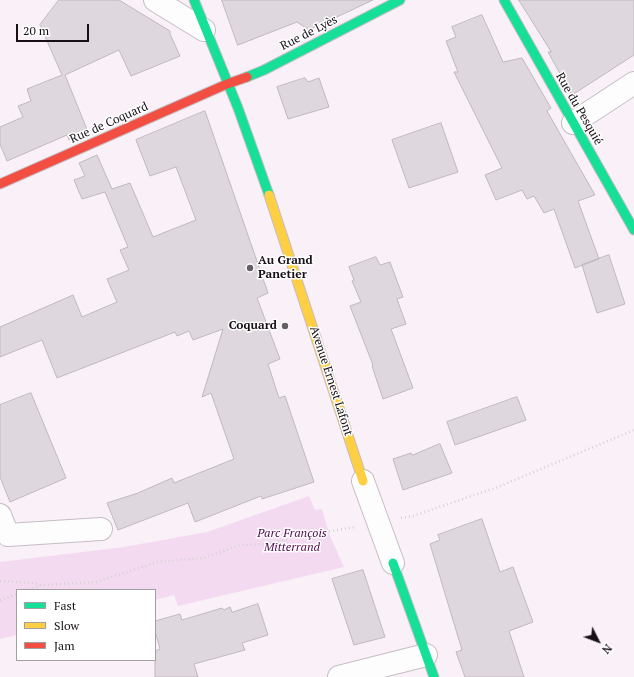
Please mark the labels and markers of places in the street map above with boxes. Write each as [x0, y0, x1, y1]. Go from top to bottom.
place label: Au Grand Panetier [258, 254, 313, 282]
marker: Au Grand Panetier [245, 263, 255, 273]
place label: Coquard [229, 319, 277, 333]
marker: Coquard [280, 321, 290, 331]

